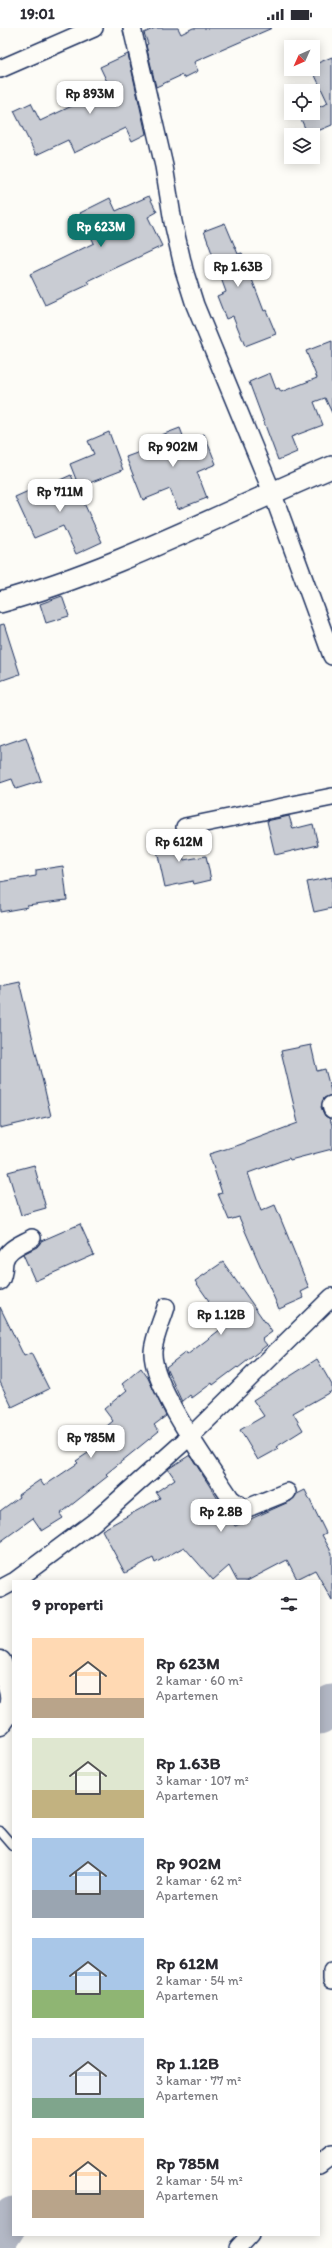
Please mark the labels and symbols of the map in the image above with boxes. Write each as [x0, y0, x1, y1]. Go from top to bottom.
north arrow [284, 40, 320, 76]
pin: Rp 893M [53, 81, 127, 115]
pin: Rp 623M [64, 214, 138, 248]
pin: Rp 1.63B [197, 254, 279, 288]
pin: Rp 902M [136, 434, 210, 468]
pin: Rp 711M [23, 479, 97, 513]
pin: Rp 612M [142, 829, 216, 863]
pin: Rp 1.12B [180, 1302, 262, 1336]
pin: Rp 785M [54, 1425, 128, 1459]
pin: Rp 2.8B [184, 1499, 258, 1533]

